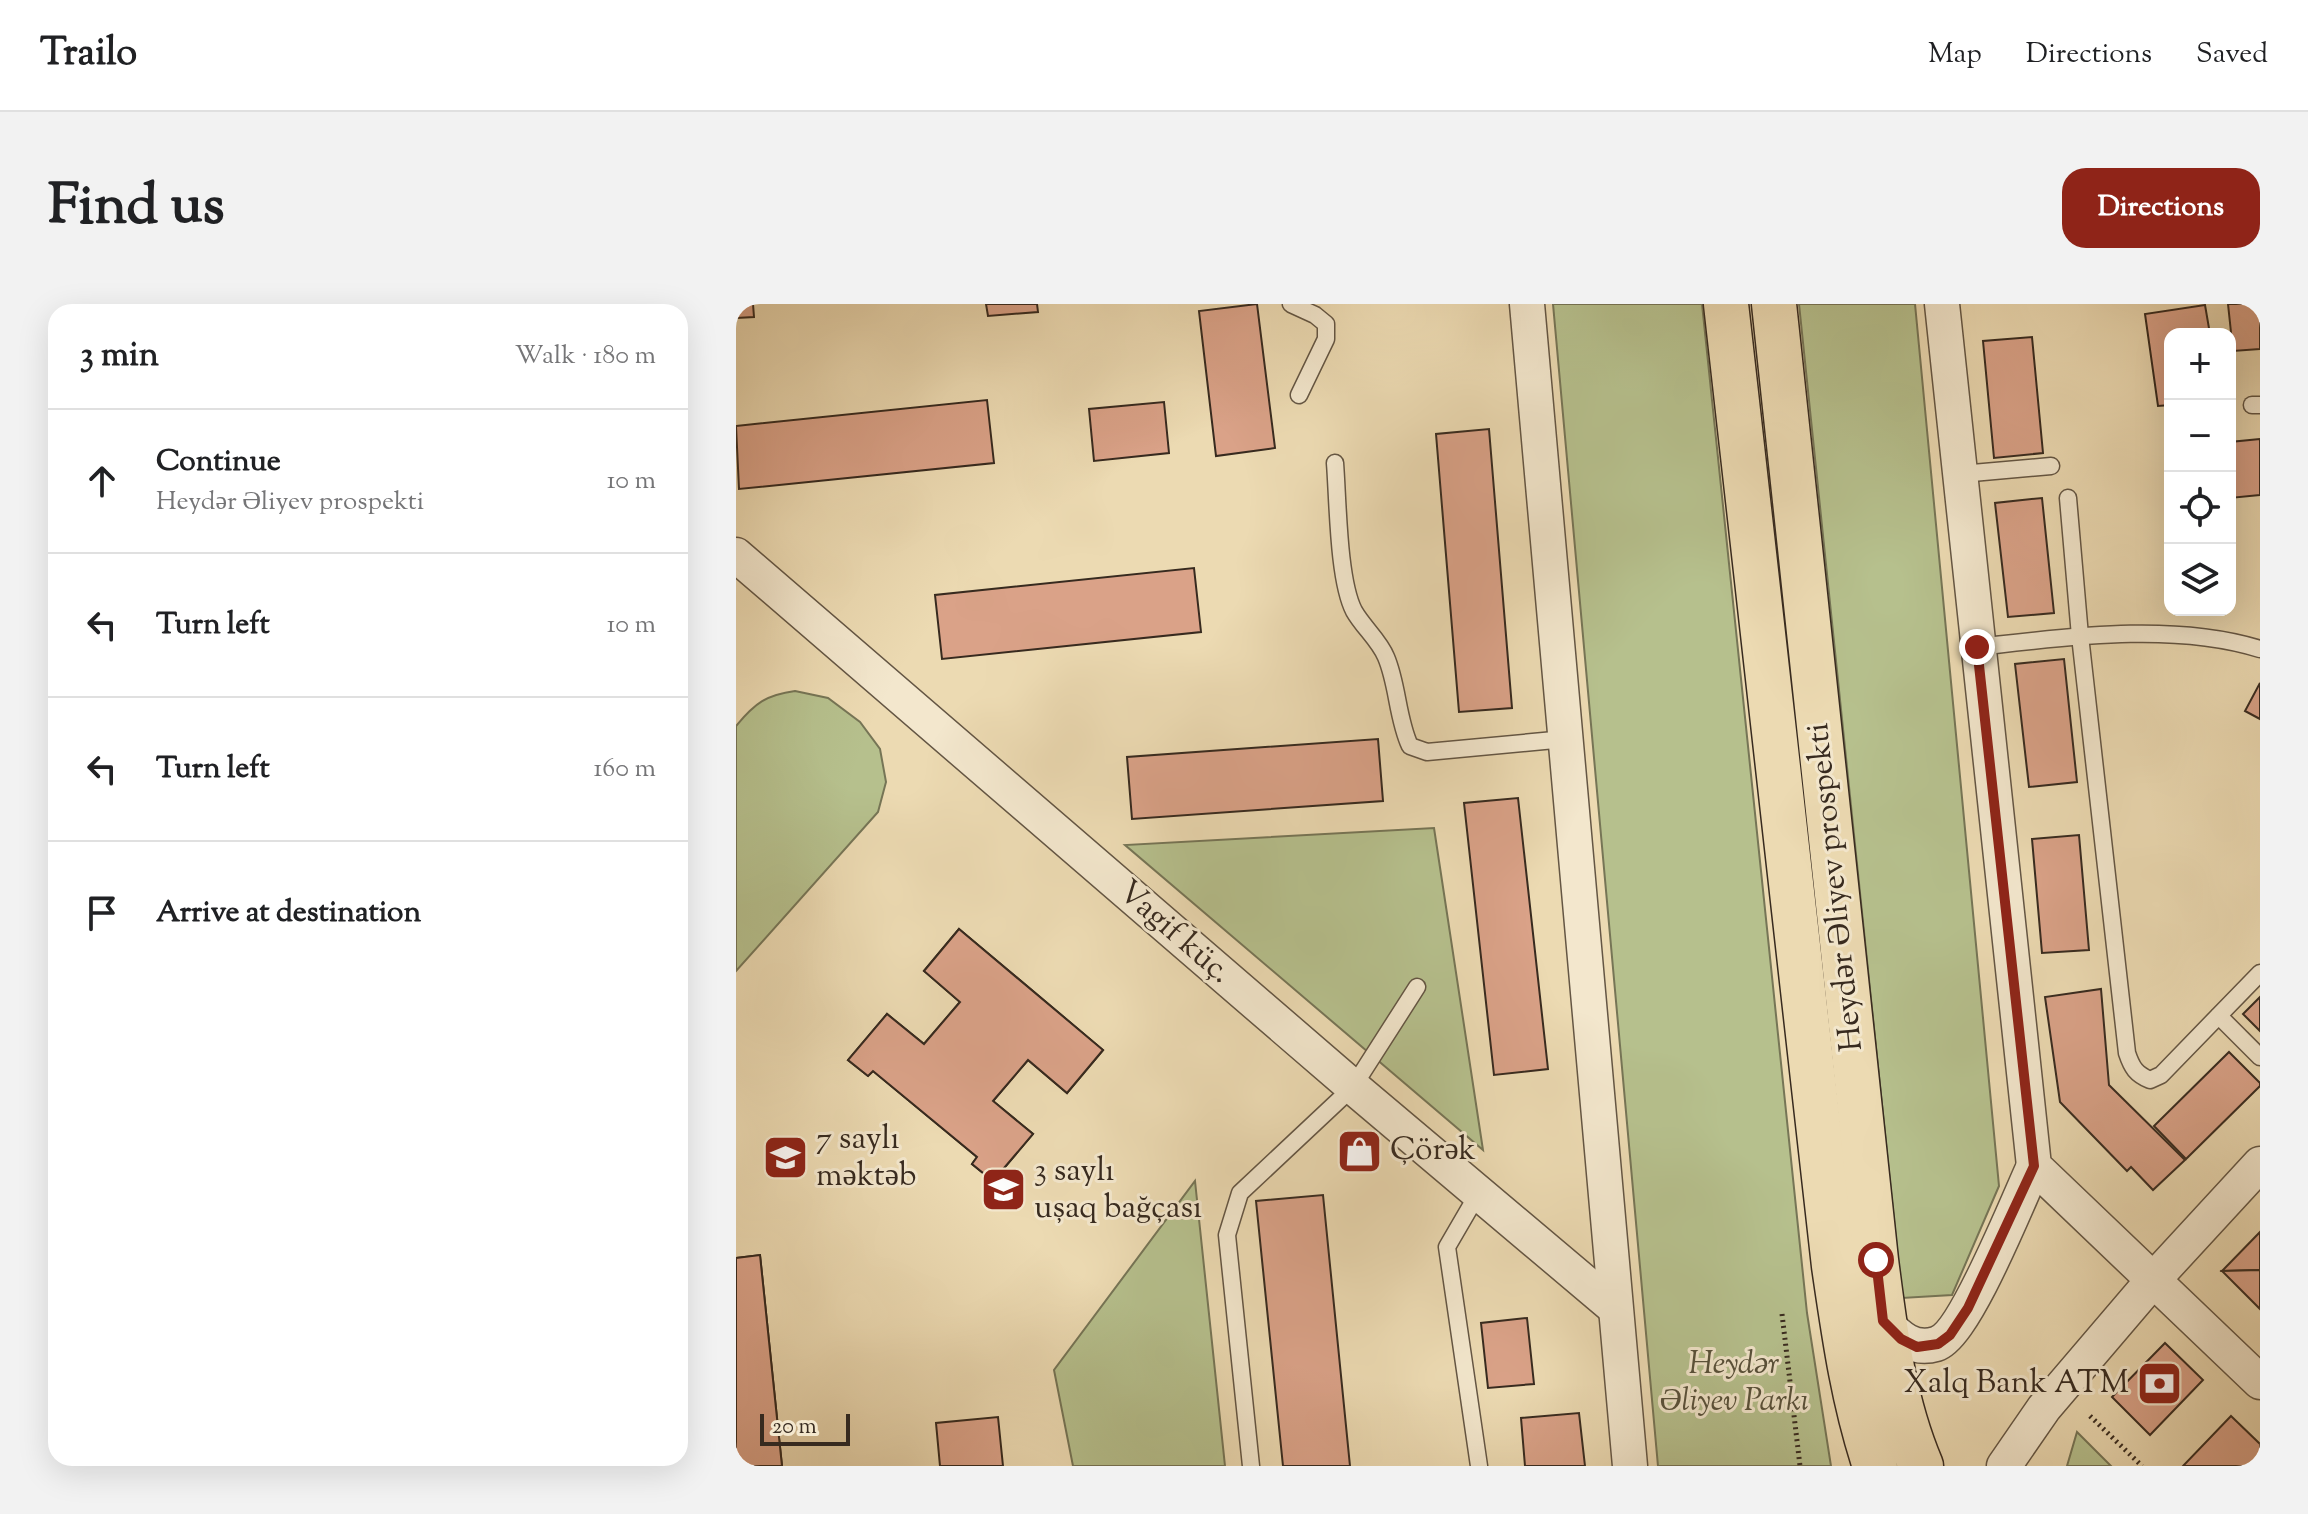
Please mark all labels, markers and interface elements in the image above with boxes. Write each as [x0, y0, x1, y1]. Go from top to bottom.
text: Trailo [40, 28, 137, 82]
text: Map [1928, 35, 1982, 75]
text: Directions [2026, 35, 2152, 75]
text: Saved [2196, 35, 2268, 75]
text: Find us [48, 168, 224, 249]
button: Directions [2062, 168, 2260, 248]
map controls [2164, 328, 2236, 616]
button: + [2164, 328, 2236, 400]
text: 3 min [80, 332, 159, 381]
text: Walk · 180 m [515, 338, 656, 375]
button: − [2164, 400, 2236, 472]
text: Continue [156, 441, 281, 484]
icon: ahead [80, 459, 124, 503]
text: 10 m [607, 463, 656, 500]
button: locate [2164, 472, 2236, 544]
text: Heydər Əliyev prospekti [156, 484, 424, 521]
button: layers [2164, 544, 2236, 616]
icon: left [80, 603, 124, 647]
text: Turn left [156, 604, 270, 647]
text: 10 m [607, 607, 656, 644]
route end [1959, 629, 1995, 665]
street label: Heydər Əliyev prospekti [1796, 721, 1876, 1053]
icon: left [80, 747, 124, 791]
text: Turn left [156, 748, 270, 791]
text: 160 m [593, 751, 656, 788]
street label: Vagif küç. [1107, 870, 1241, 996]
icon: arrive [80, 891, 124, 935]
text: Arrive at destination [156, 892, 421, 935]
place label: 7 saylı məktəb [816, 1117, 916, 1200]
shop icon: Çörək [1335, 1127, 1383, 1175]
place label: Çörək [1390, 1128, 1476, 1174]
school or university icon: 7 saylı məktəb [761, 1134, 809, 1182]
place label: 3 saylı uşaq bağçası [1034, 1149, 1202, 1232]
school or university icon: 3 saylı uşaq bağçası [979, 1166, 1027, 1214]
route start [1858, 1242, 1894, 1278]
park label: Heydər Əliyev Parkı [1659, 1342, 1809, 1425]
bank icon: Xalq Bank ATM [2136, 1360, 2184, 1408]
place label: Xalq Bank ATM [1904, 1361, 2129, 1407]
scale bar [760, 1410, 850, 1446]
text: 20 m [772, 1412, 817, 1444]

